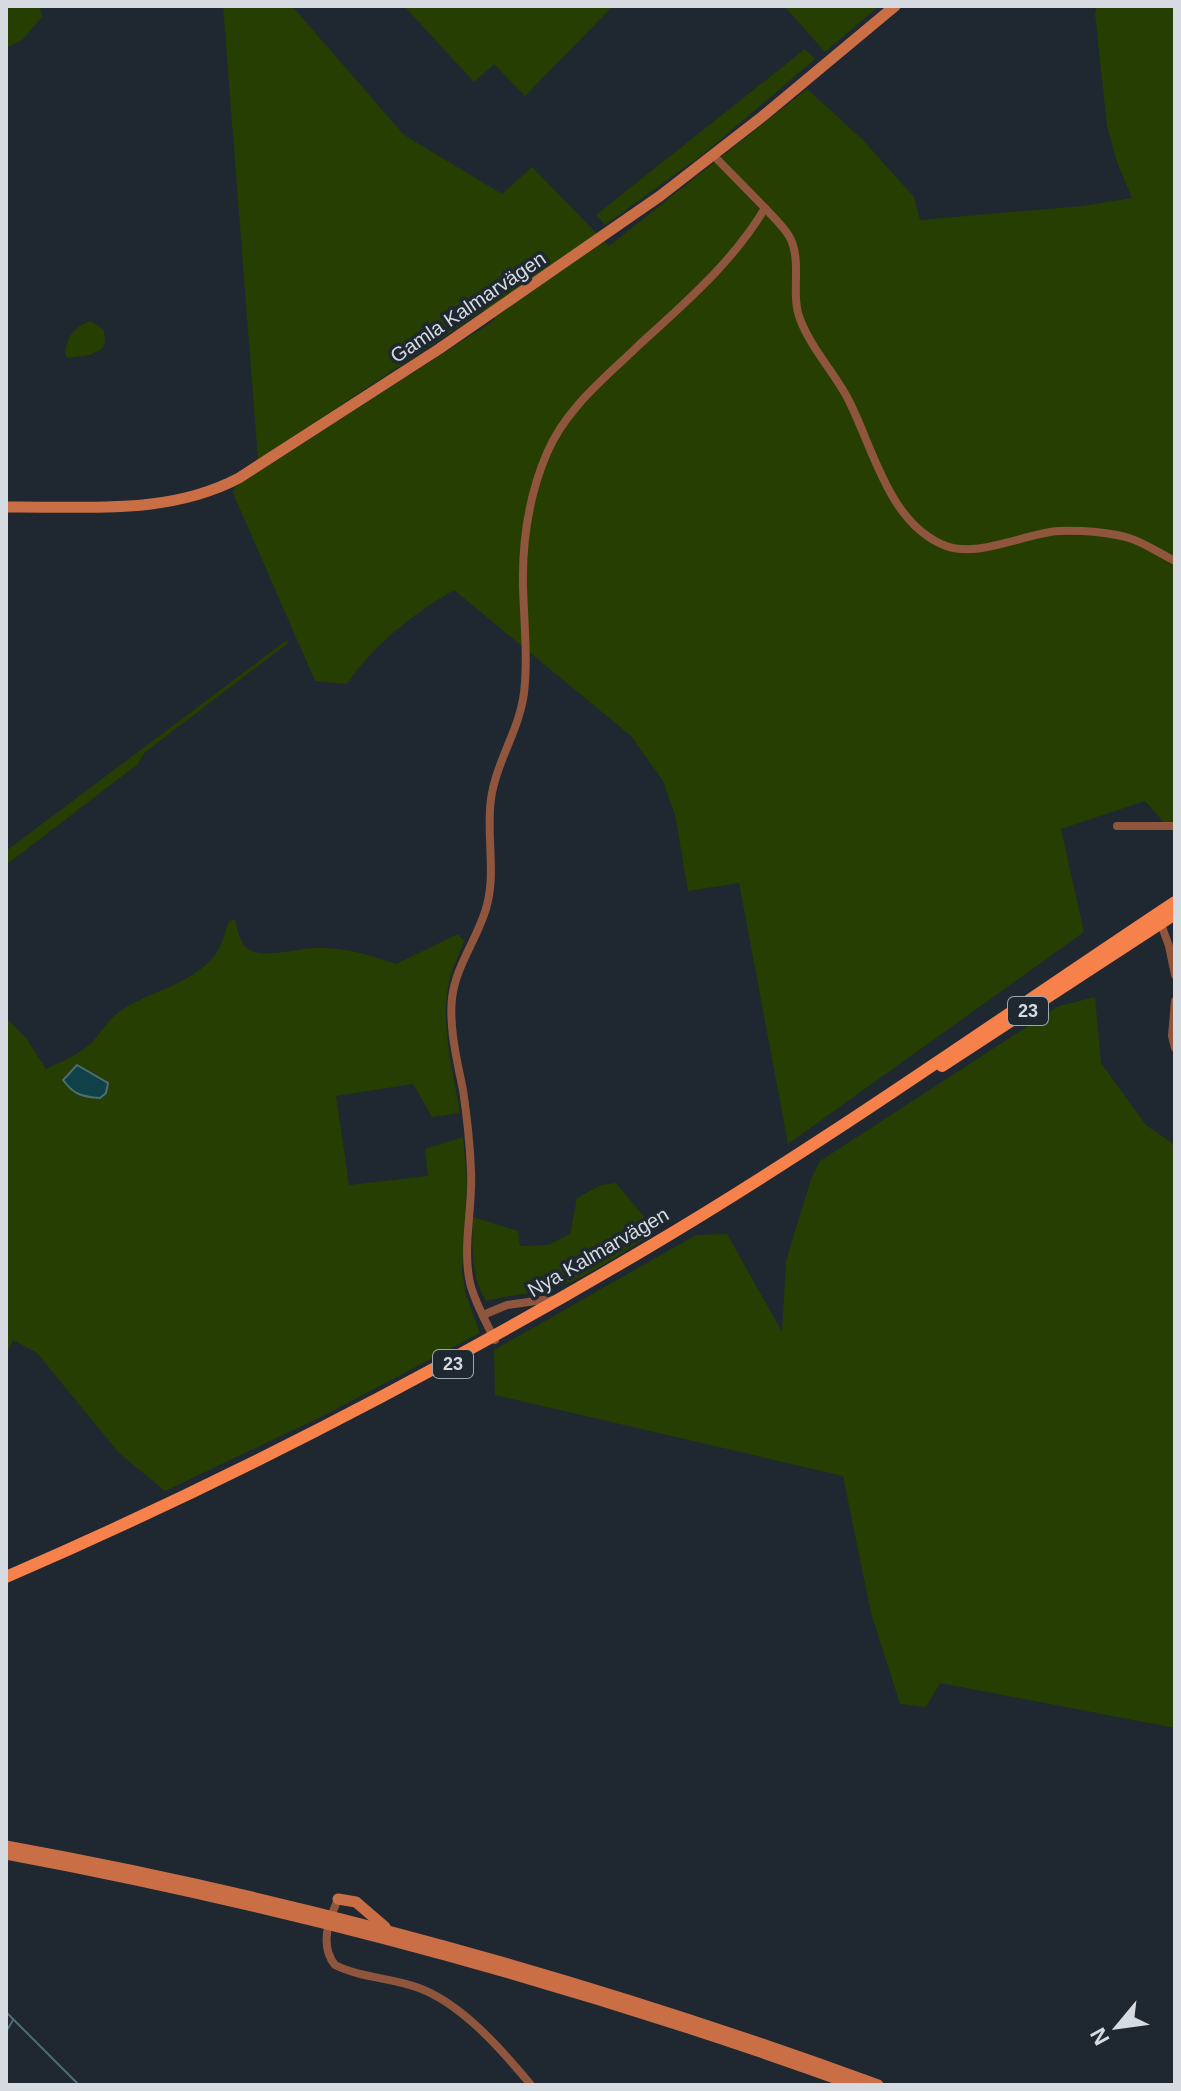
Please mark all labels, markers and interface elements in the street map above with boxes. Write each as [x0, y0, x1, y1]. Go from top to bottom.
street label: Gamla Kalmarvägen [386, 247, 550, 367]
road number: 23 [1008, 997, 1048, 1025]
street label: Nya Kalmarvägen [524, 1203, 672, 1301]
road number: 23 [433, 1350, 473, 1378]
north arrow [1077, 1987, 1157, 2067]
text: N [1085, 2023, 1115, 2049]

